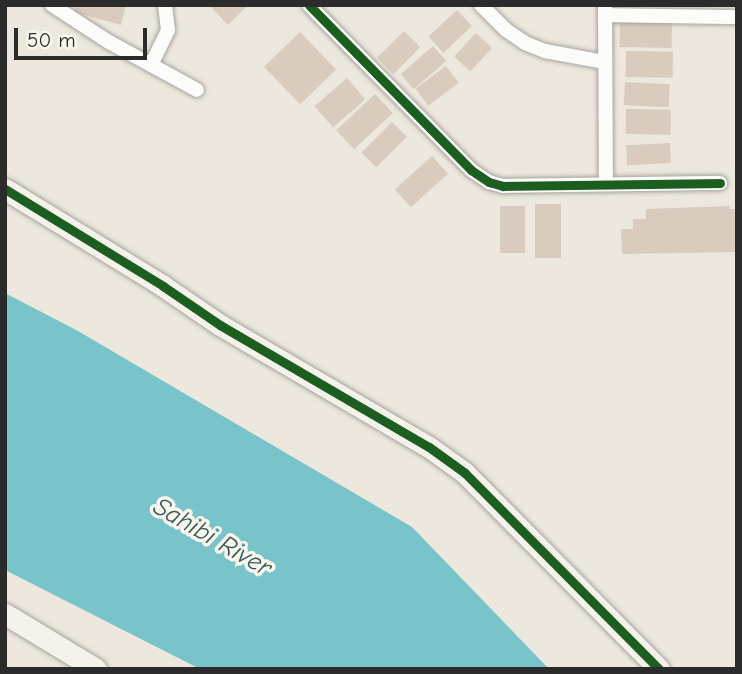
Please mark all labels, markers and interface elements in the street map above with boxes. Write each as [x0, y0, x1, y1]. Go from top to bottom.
scale bar [18, 14, 150, 58]
text: 50 m [27, 28, 76, 52]
water label: Sahibi River [147, 492, 277, 584]

